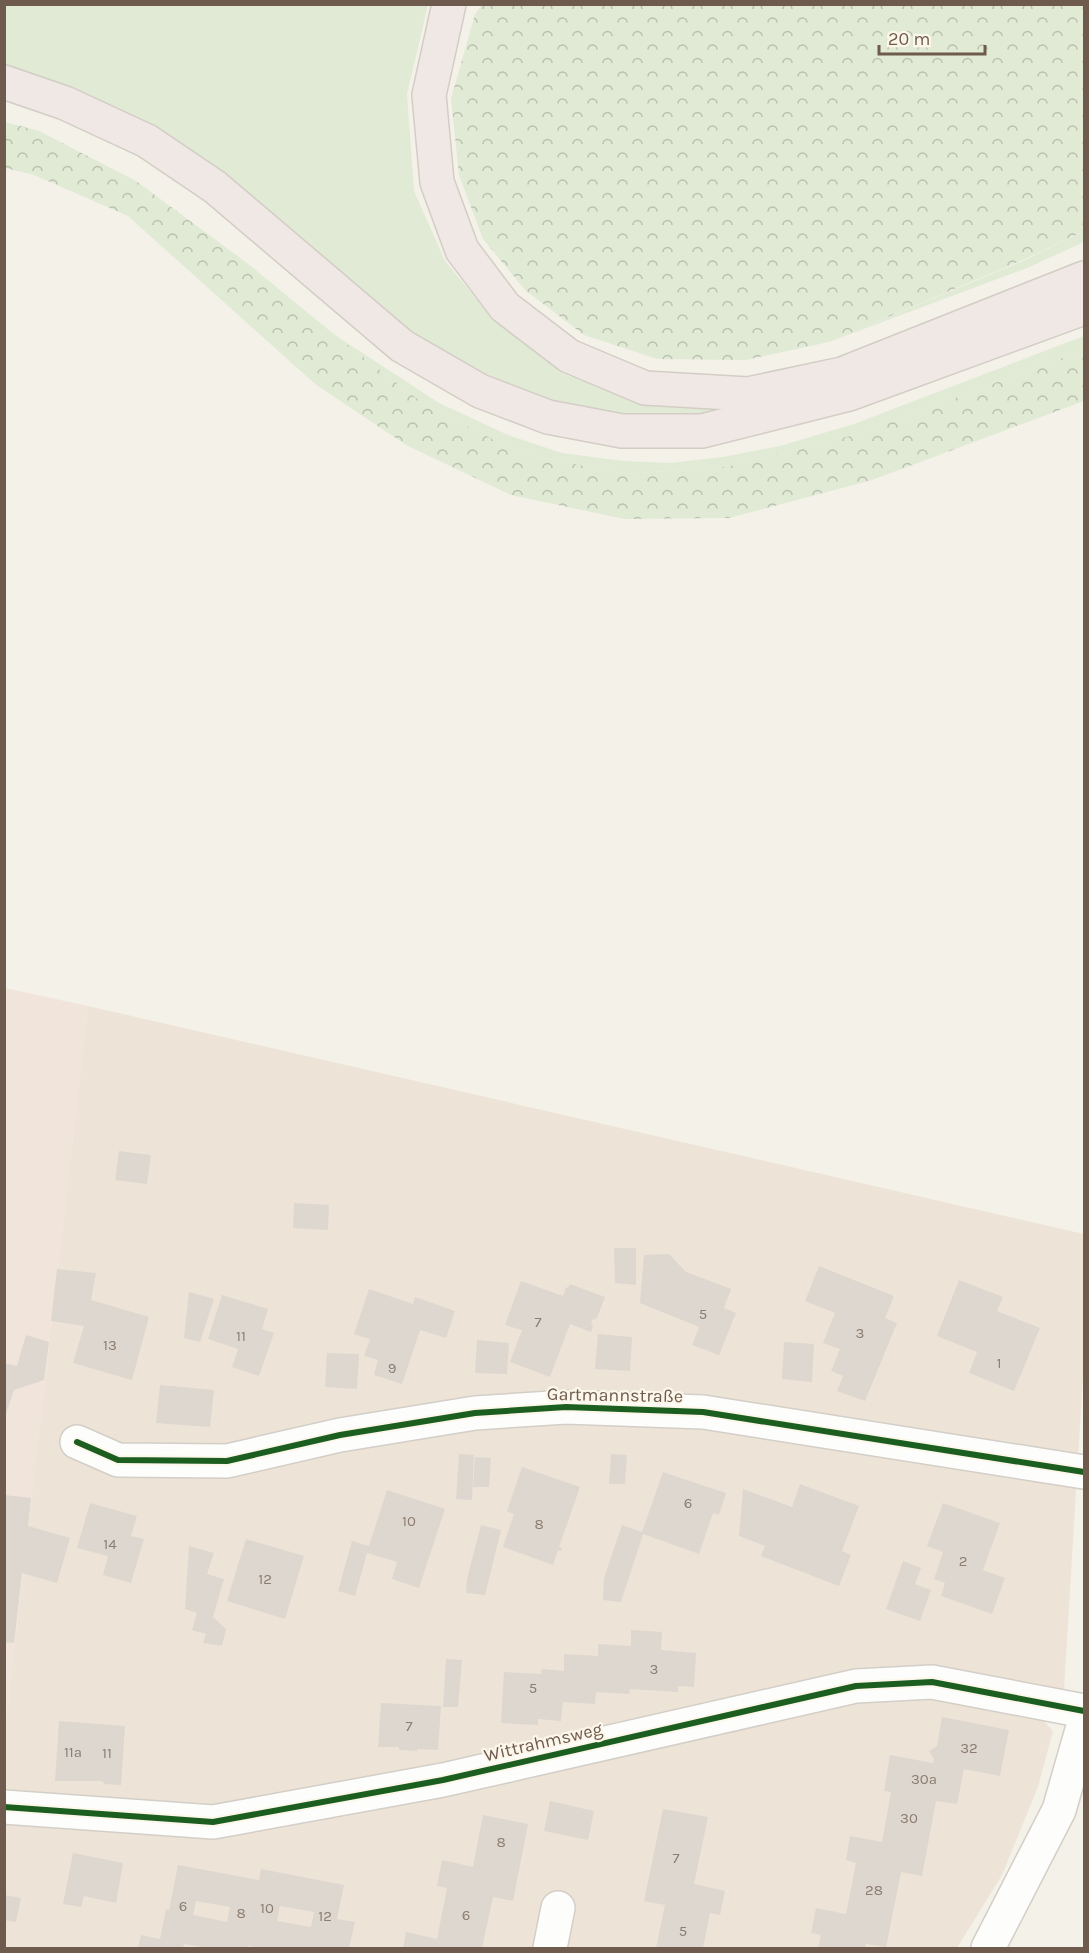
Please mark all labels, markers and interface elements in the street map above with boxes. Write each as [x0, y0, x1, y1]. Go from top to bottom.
scale bar [879, 18, 986, 56]
text: 20 m [888, 28, 930, 50]
house number: 5 [699, 1305, 707, 1323]
house number: 7 [534, 1313, 542, 1331]
house number: 3 [856, 1324, 864, 1342]
house number: 11 [236, 1327, 246, 1345]
house number: 13 [103, 1336, 117, 1354]
house number: 1 [997, 1354, 1001, 1372]
house number: 9 [388, 1359, 396, 1377]
street label: Gartmannstraße [547, 1383, 683, 1407]
house number: 6 [684, 1494, 692, 1512]
house number: 10 [402, 1512, 416, 1530]
house number: 8 [534, 1515, 544, 1533]
house number: 14 [103, 1535, 117, 1553]
house number: 2 [959, 1552, 967, 1570]
house number: 12 [258, 1570, 272, 1588]
house number: 3 [650, 1660, 658, 1678]
house number: 5 [529, 1679, 537, 1697]
house number: 7 [405, 1717, 413, 1735]
street label: Wittrahmsweg [482, 1718, 604, 1766]
house number: 32 [960, 1739, 978, 1757]
house number: 11a [64, 1743, 82, 1761]
house number: 11 [102, 1744, 112, 1762]
house number: 30a [911, 1770, 937, 1788]
house number: 30 [900, 1809, 918, 1827]
house number: 8 [496, 1833, 506, 1851]
house number: 7 [672, 1849, 680, 1867]
house number: 28 [865, 1881, 883, 1899]
house number: 6 [179, 1897, 187, 1915]
house number: 10 [260, 1899, 274, 1917]
house number: 8 [236, 1904, 246, 1922]
house number: 6 [462, 1906, 470, 1924]
house number: 12 [318, 1907, 332, 1925]
house number: 5 [679, 1922, 687, 1940]

